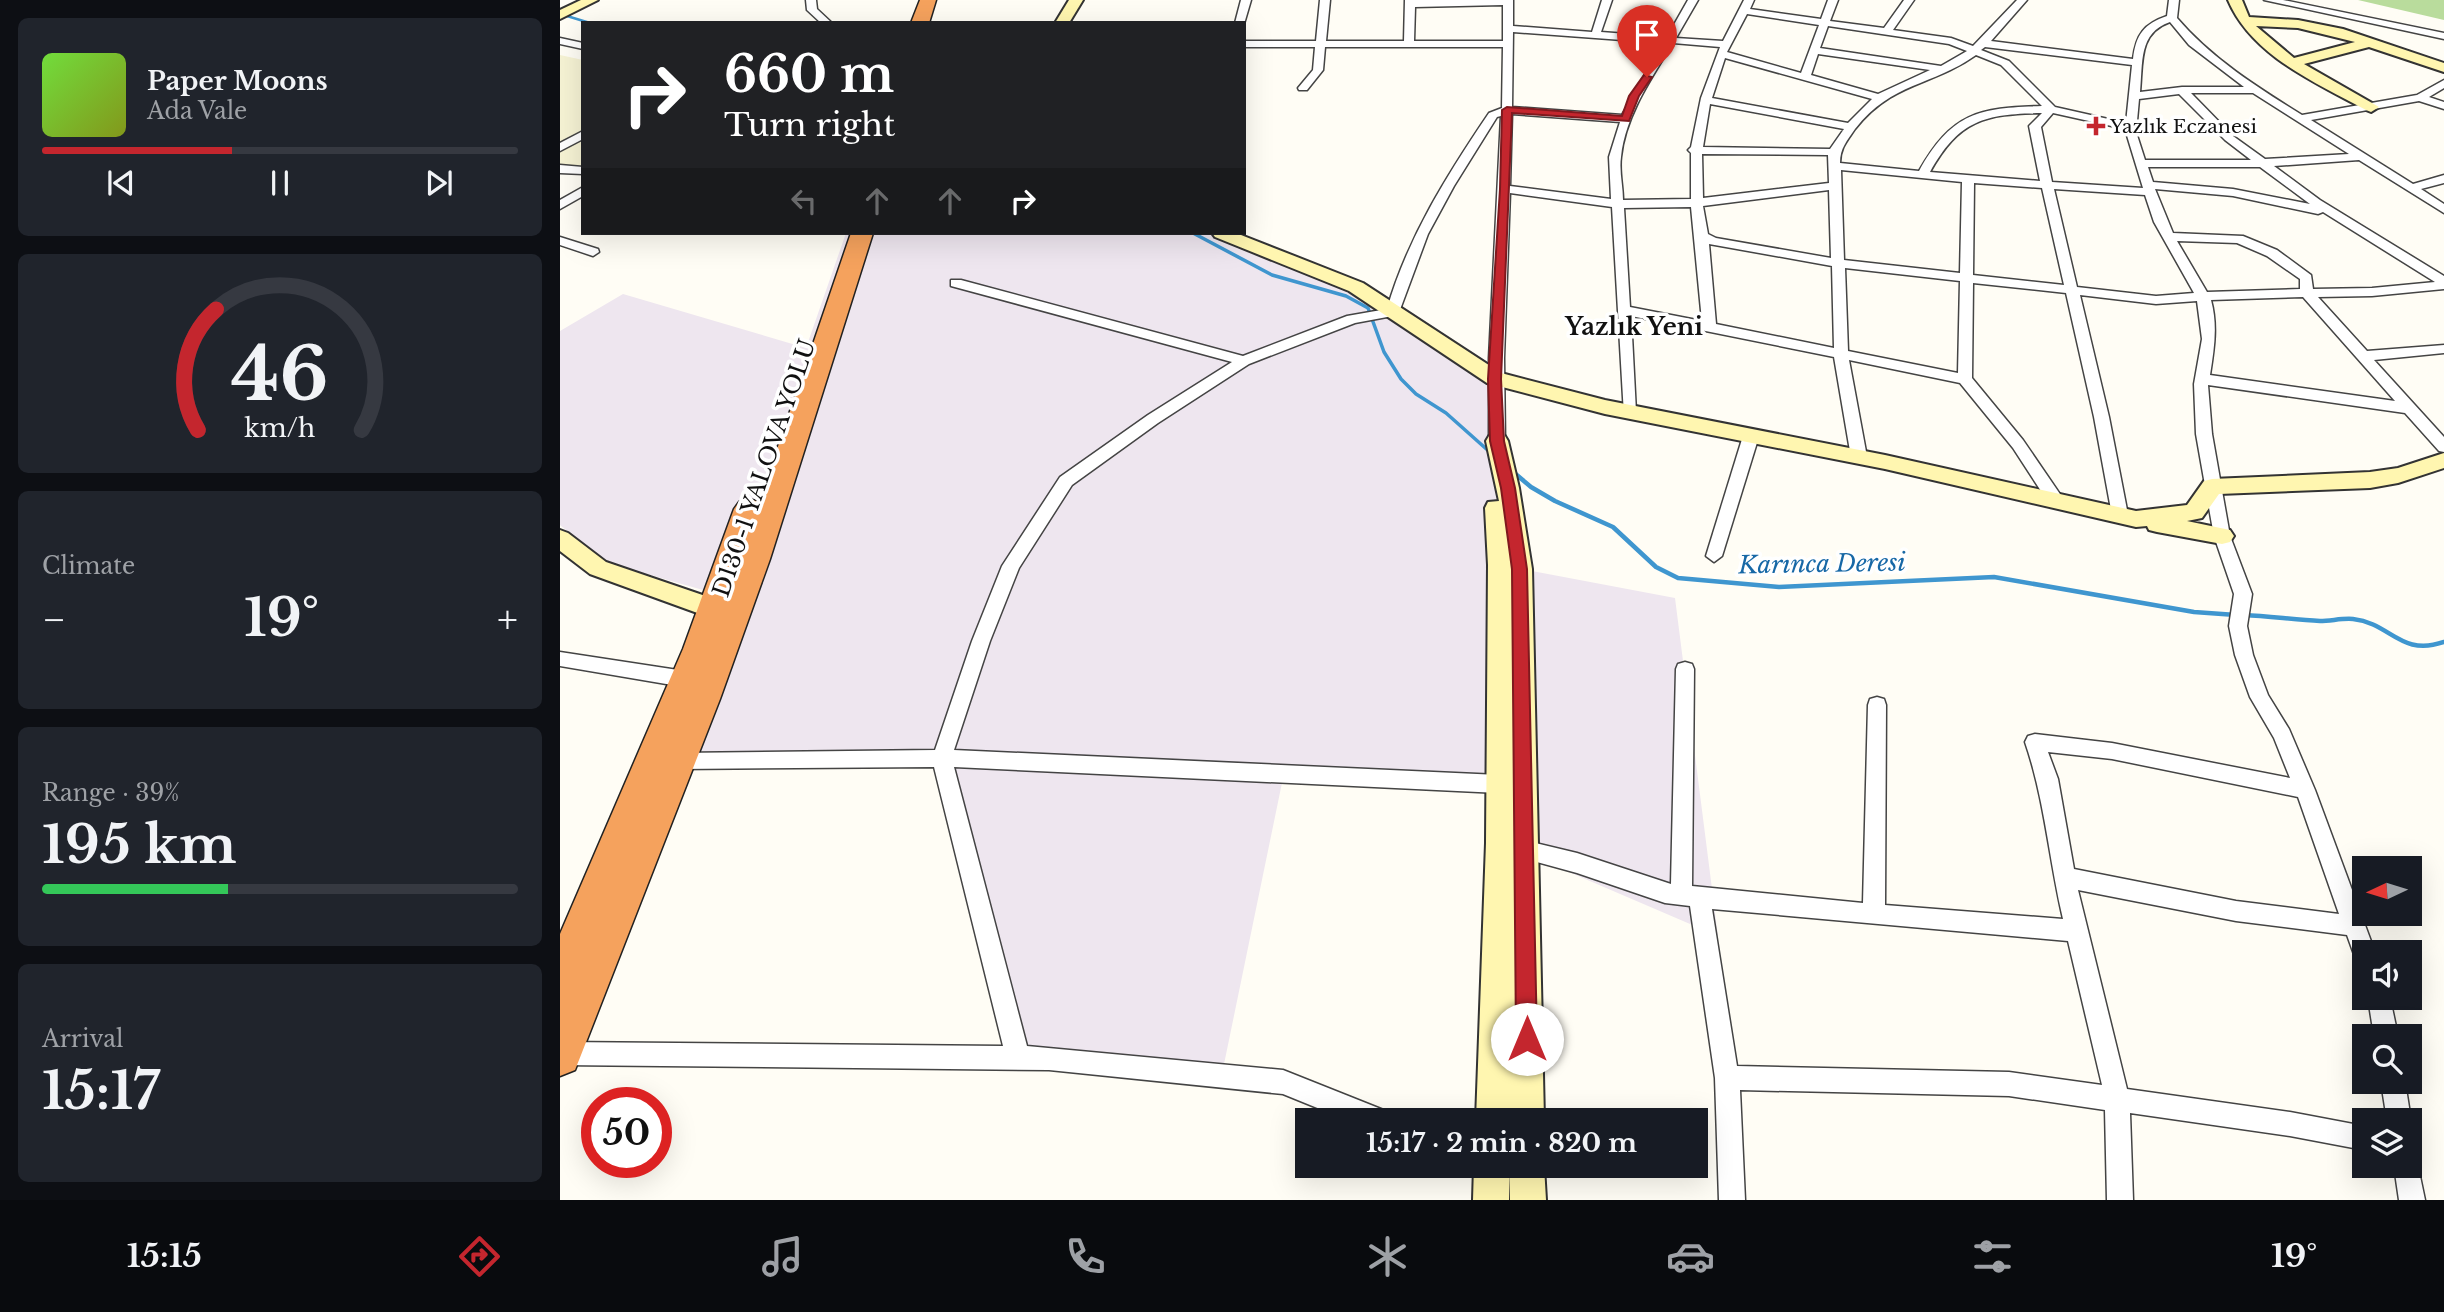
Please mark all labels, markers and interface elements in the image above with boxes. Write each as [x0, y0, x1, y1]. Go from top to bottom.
pin [1617, 5, 1677, 77]
icon: arrive [1628, 16, 1666, 54]
text: 660 m [724, 44, 894, 105]
icon: right [609, 49, 700, 140]
text: Paper Moons [147, 65, 328, 97]
text: Ada Vale [147, 97, 247, 125]
text: Turn right [724, 105, 895, 145]
place label: Yazlık Eczanesi [2109, 115, 2257, 138]
marker: Yazlık Eczanesi [2088, 118, 2104, 134]
icon: previous [102, 164, 140, 202]
icon: pause [261, 164, 299, 202]
icon: next [420, 164, 458, 202]
icon: left [785, 182, 823, 220]
icon: ahead [858, 182, 896, 220]
icon: ahead [931, 182, 969, 220]
icon: right [1004, 182, 1042, 220]
district label: Yazlık Yeni [1564, 312, 1703, 341]
text: 46 [231, 329, 329, 420]
street label: D130-1 YALOVA YOLU [707, 335, 821, 601]
text: km/h [245, 412, 315, 443]
water label: Karınca Deresi [1737, 548, 1907, 579]
text: Climate [42, 552, 135, 580]
text: 19° [244, 586, 319, 650]
text: − [42, 596, 66, 643]
text: + [497, 596, 518, 643]
text: Range · 39% [42, 779, 180, 807]
text: 195 km [42, 813, 237, 877]
north arrow [2352, 856, 2422, 926]
map controls [2352, 856, 2422, 1178]
button: sound [2352, 940, 2422, 1010]
position arrow [1490, 1002, 1564, 1076]
button: search [2352, 1024, 2422, 1094]
text: Arrival [42, 1025, 123, 1053]
text: 15:17 [42, 1059, 160, 1123]
speed limit sign: 50 [581, 1087, 672, 1178]
button: layers [2352, 1108, 2422, 1178]
text: 15:17 · 2 min · 820 m [1366, 1127, 1637, 1159]
icon: directions [455, 1232, 504, 1281]
icon: music [758, 1232, 807, 1281]
icon: phone [1061, 1232, 1110, 1281]
icon: climate [1363, 1232, 1412, 1281]
icon: car [1666, 1232, 1715, 1281]
icon: filters [1968, 1232, 2017, 1281]
text: 15:15 [127, 1236, 202, 1276]
text: 19° [2271, 1236, 2317, 1276]

